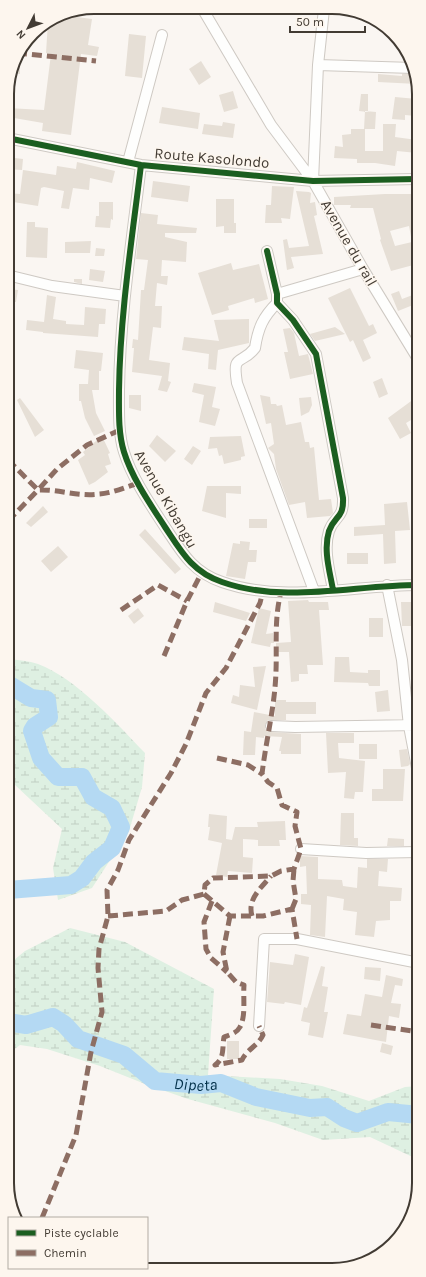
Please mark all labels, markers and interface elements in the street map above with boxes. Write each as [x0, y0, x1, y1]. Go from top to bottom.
north arrow [8, 8, 48, 48]
scale bar [290, 8, 365, 34]
text: 50 m [296, 15, 324, 29]
text: N [13, 27, 28, 42]
street label: Route Kasolondo [154, 144, 270, 172]
street label: Avenue du rail [317, 197, 381, 289]
street label: Avenue Kibangu [131, 447, 201, 551]
water label: Dipeta [173, 1073, 218, 1095]
legend [8, 1217, 148, 1269]
text: Piste cyclable [44, 1226, 119, 1240]
text: Chemin [44, 1246, 87, 1260]

